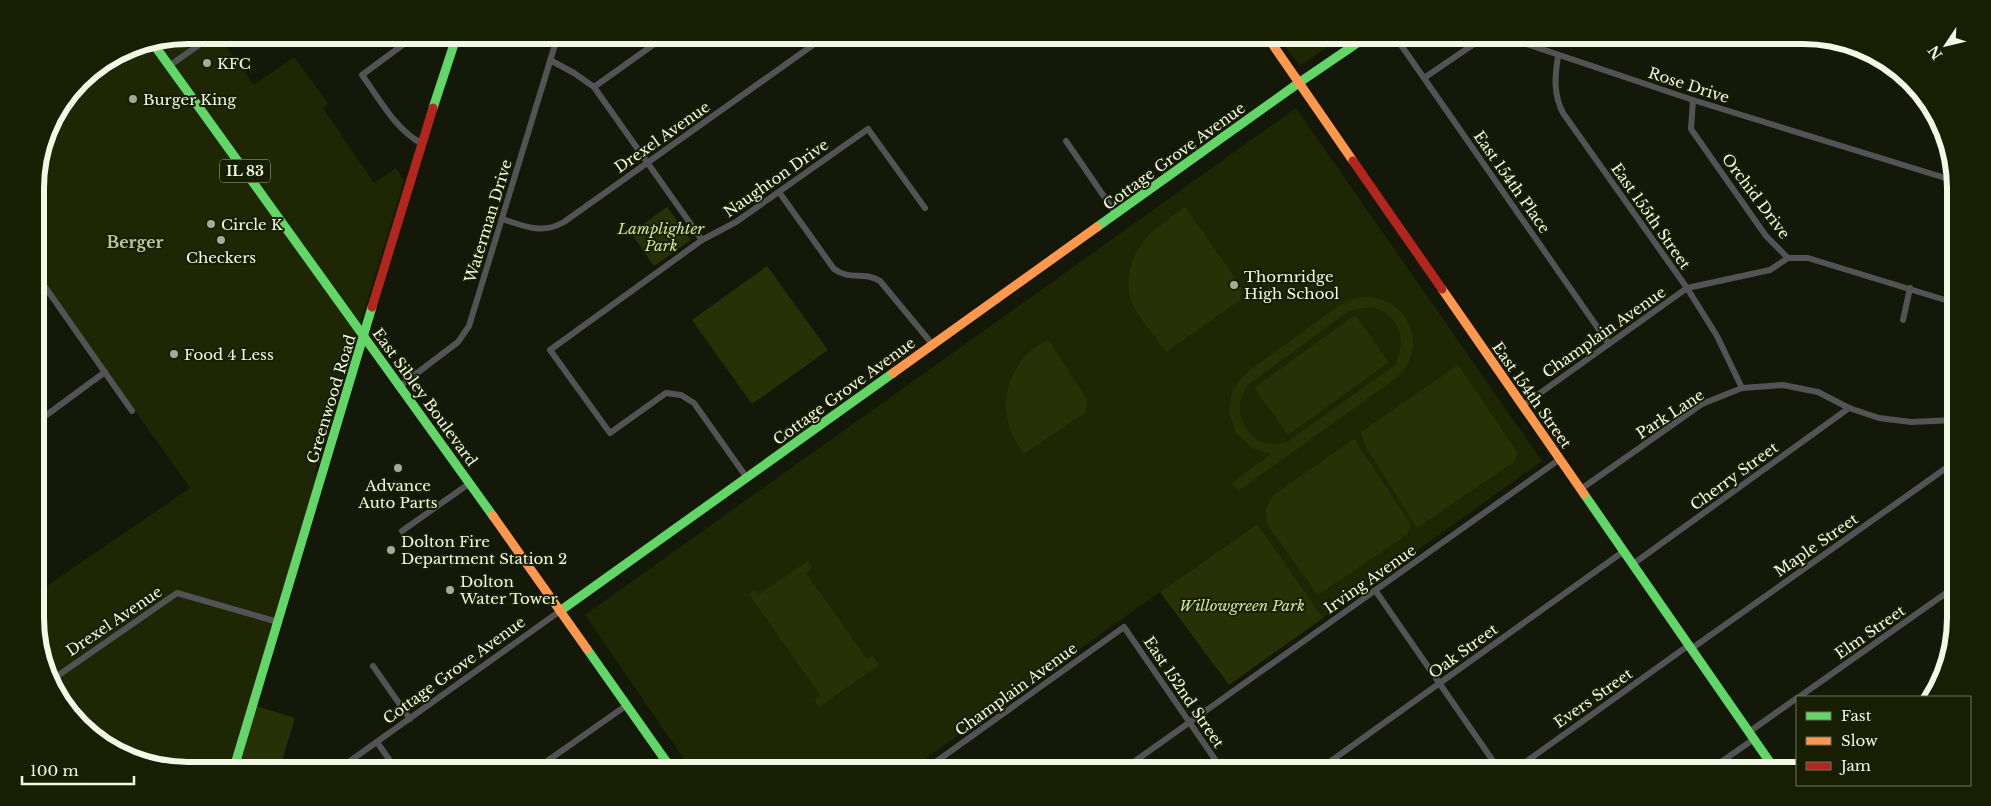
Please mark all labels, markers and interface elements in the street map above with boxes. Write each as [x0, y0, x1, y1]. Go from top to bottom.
north arrow [1921, 20, 1971, 70]
text: N [1924, 42, 1947, 63]
place label: KFC [217, 54, 251, 73]
marker: KFC [201, 57, 213, 69]
street label: Rose Drive [1646, 63, 1732, 107]
place label: Burger King [143, 90, 237, 109]
marker: Burger King [127, 93, 139, 105]
street label: Drexel Avenue [611, 97, 713, 177]
street label: Cottage Grove Avenue [1099, 98, 1249, 214]
street label: East 154th Place [1470, 127, 1554, 237]
street label: Naughton Drive [720, 135, 832, 221]
street label: Orchid Drive [1718, 150, 1794, 242]
street label: Waterman Drive [460, 157, 516, 286]
street label: East 155th Street [1607, 159, 1695, 273]
road number: IL 83 [220, 160, 270, 182]
place label: Circle K [221, 215, 283, 234]
marker: Circle K [205, 218, 217, 230]
park label: Lamplighter Park [617, 219, 705, 255]
district label: Berger [106, 232, 164, 252]
marker: Checkers [215, 234, 227, 246]
place label: Checkers [186, 248, 256, 267]
place label: Thornridge High School [1244, 267, 1339, 303]
marker: Thornridge High School [1228, 279, 1240, 291]
street label: Champlain Avenue [1539, 282, 1669, 382]
street label: East Sibley Boulevard [368, 324, 482, 470]
street label: Greenwood Road [302, 332, 360, 466]
street label: Cottage Grove Avenue [769, 333, 919, 449]
street label: East 154th Street [1488, 338, 1576, 452]
place label: Food 4 Less [184, 345, 274, 364]
marker: Food 4 Less [168, 348, 180, 360]
street label: Park Lane [1633, 385, 1707, 443]
street label: Cherry Street [1686, 438, 1782, 514]
marker: Advance Auto Parts [392, 462, 404, 474]
place label: Advance Auto Parts [357, 476, 438, 512]
street label: Maple Street [1771, 509, 1862, 581]
place label: Dolton Fire Department Station 2 [401, 532, 567, 568]
street label: Irving Avenue [1320, 540, 1420, 618]
marker: Dolton Fire Department Station 2 [385, 544, 397, 556]
place label: Dolton Water Tower [459, 572, 559, 608]
street label: Drexel Avenue [62, 582, 166, 660]
marker: Dolton Water Tower [444, 584, 456, 596]
park label: Willowgreen Park [1179, 596, 1305, 615]
street label: Elm Street [1831, 601, 1909, 663]
street label: Cottage Grove Avenue [379, 612, 529, 728]
street label: Oak Street [1425, 619, 1502, 682]
street label: East 152nd Street [1140, 633, 1228, 752]
street label: Champlain Avenue [951, 638, 1081, 740]
street label: Evers Street [1550, 664, 1636, 732]
legend [1796, 696, 1971, 786]
text: Fast [1841, 706, 1872, 725]
text: Slow [1841, 731, 1878, 750]
scale bar [22, 754, 135, 786]
text: Jam [1839, 756, 1871, 775]
text: 100 m [30, 761, 79, 780]

